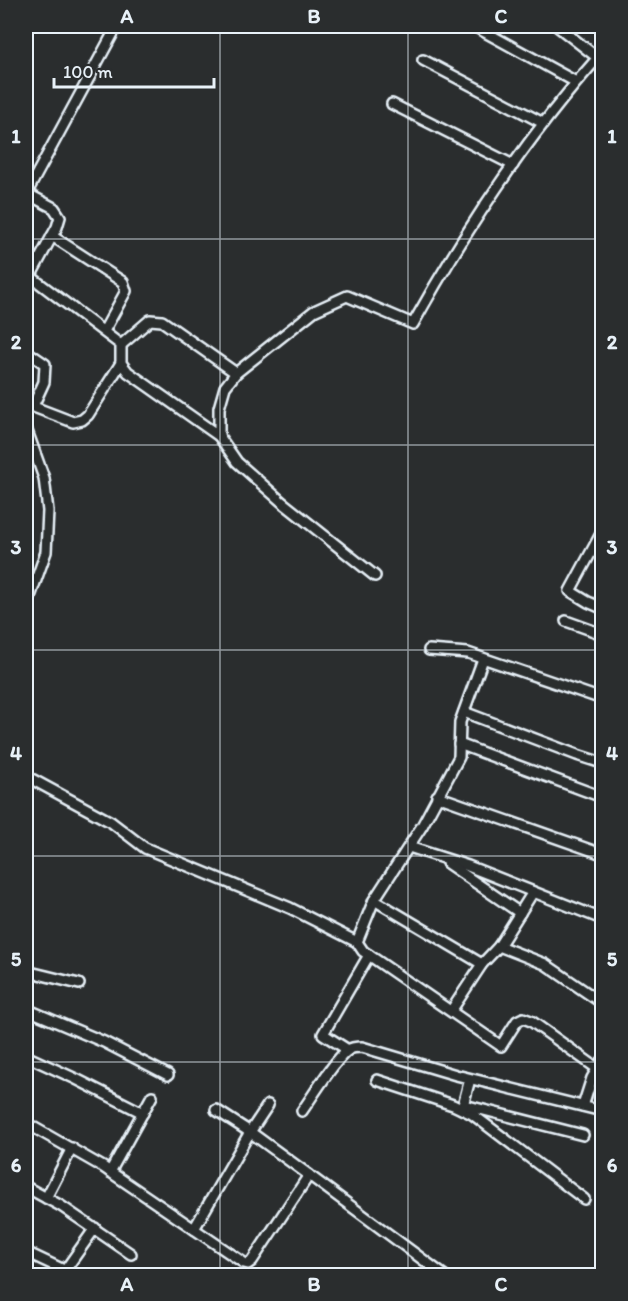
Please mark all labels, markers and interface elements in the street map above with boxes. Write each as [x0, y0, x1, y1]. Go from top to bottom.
text: A [120, 4, 134, 28]
text: B [308, 4, 321, 28]
text: C [495, 4, 508, 28]
scale bar [54, 51, 214, 89]
text: 100 m [63, 61, 113, 83]
text: 1 [11, 124, 21, 148]
text: 1 [607, 124, 617, 148]
text: 2 [11, 330, 22, 354]
text: 2 [607, 330, 618, 354]
text: 3 [11, 535, 22, 559]
text: 3 [607, 535, 618, 559]
text: 4 [10, 741, 22, 765]
text: 4 [606, 741, 618, 765]
text: 5 [11, 947, 22, 971]
text: 5 [607, 947, 618, 971]
text: 6 [11, 1153, 22, 1177]
text: 6 [607, 1153, 618, 1177]
text: A [120, 1272, 134, 1296]
text: B [308, 1272, 321, 1296]
text: C [495, 1272, 508, 1296]

